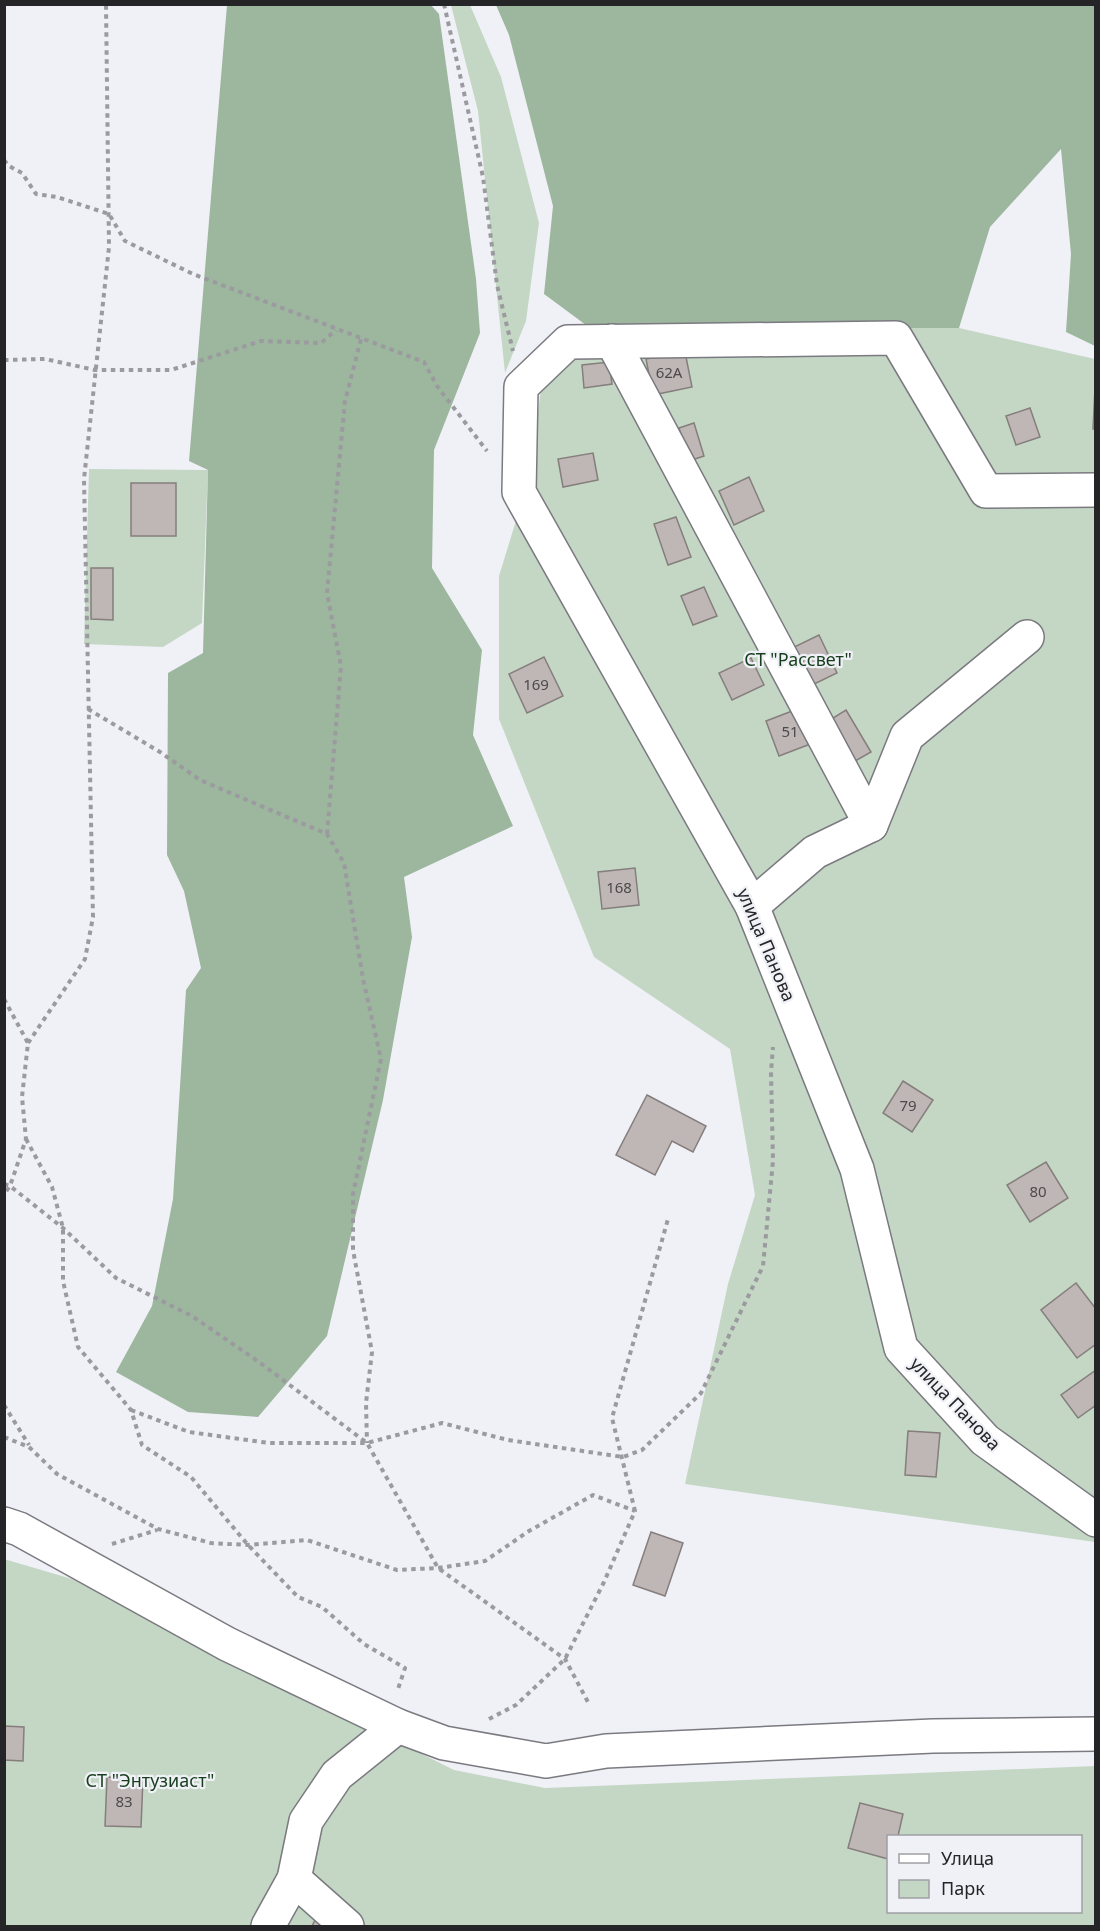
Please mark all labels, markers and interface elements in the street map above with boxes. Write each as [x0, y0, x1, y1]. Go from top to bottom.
house number: 62А [656, 362, 683, 382]
park label: СТ "Рассвет" [744, 647, 852, 671]
house number: 169 [523, 674, 549, 694]
house number: 51 [781, 721, 799, 741]
house number: 168 [606, 877, 632, 897]
street label: улица Панова [732, 884, 802, 1005]
house number: 79 [899, 1095, 917, 1115]
house number: 80 [1029, 1181, 1047, 1201]
street label: улица Панова [905, 1352, 1006, 1455]
park label: СТ "Энтузиаст" [86, 1768, 214, 1792]
house number: 83 [115, 1791, 133, 1811]
legend [887, 1835, 1082, 1913]
text: Улица [941, 1846, 994, 1870]
text: Парк [941, 1876, 985, 1900]

